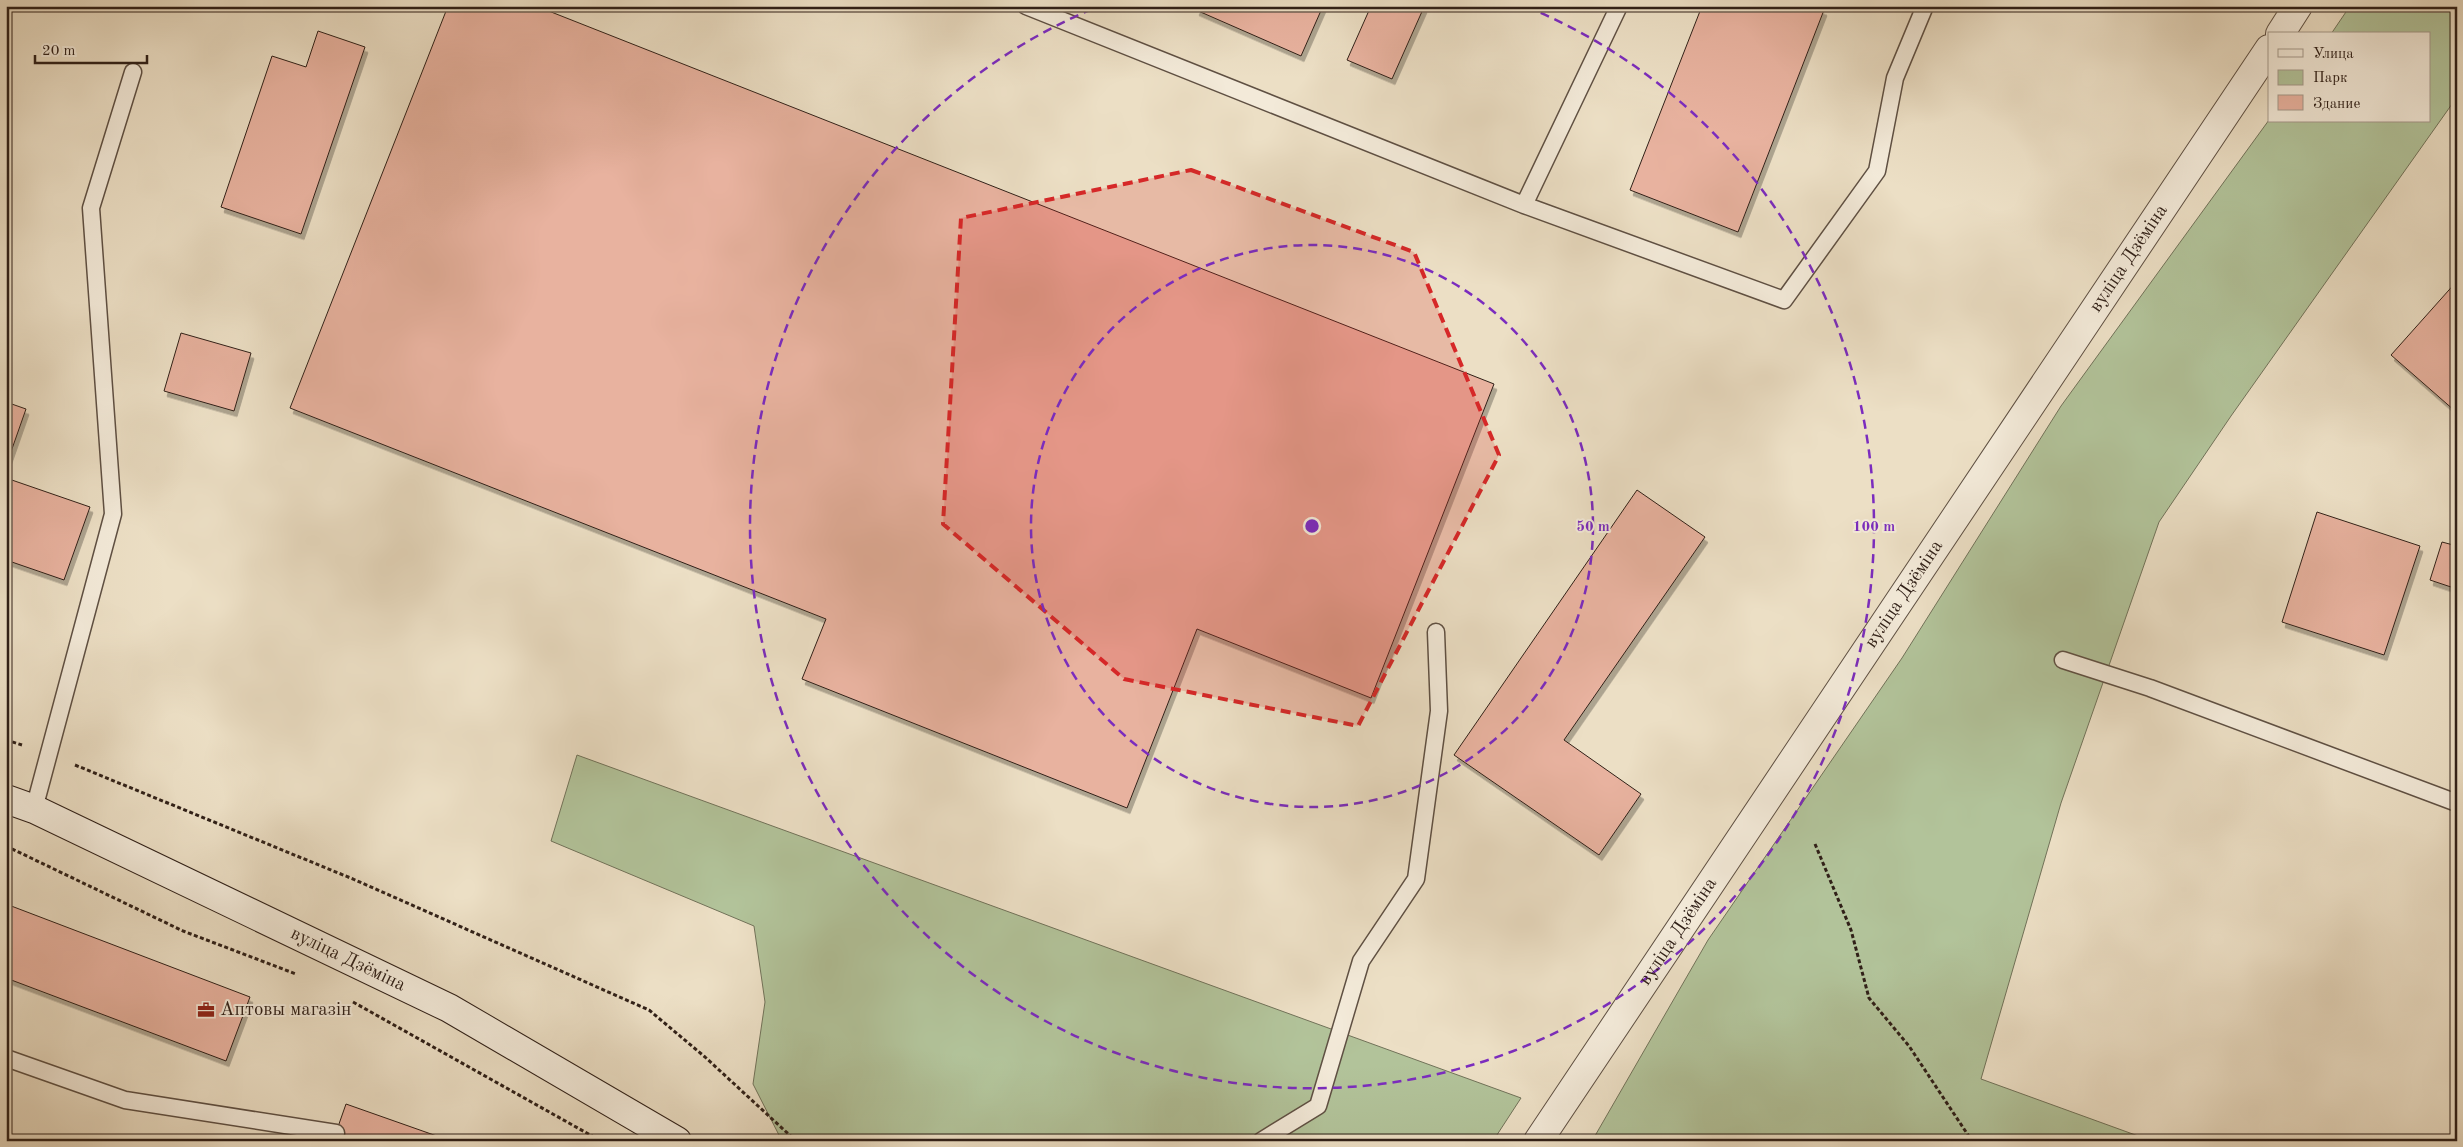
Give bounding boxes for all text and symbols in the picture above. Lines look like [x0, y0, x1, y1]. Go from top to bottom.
scale bar [35, 32, 148, 64]
legend [2268, 32, 2430, 122]
text: 20 m [42, 44, 76, 59]
text: Улица [2313, 47, 2354, 62]
text: Парк [2313, 71, 2348, 86]
text: Здание [2313, 97, 2360, 112]
street label: вуліца Дзёміна [2086, 201, 2172, 316]
centre of rings [1303, 517, 1321, 535]
text: 50 m [1576, 520, 1610, 535]
text: 100 m [1853, 520, 1895, 535]
street label: вуліца Дзёміна [1861, 536, 1947, 651]
street label: вуліца Дзёміна [1636, 874, 1721, 989]
street label: вуліца Дзёміна [288, 924, 409, 995]
office icon: Аптовы магазін [196, 1000, 216, 1020]
place label: Аптовы магазін [220, 1001, 351, 1020]

